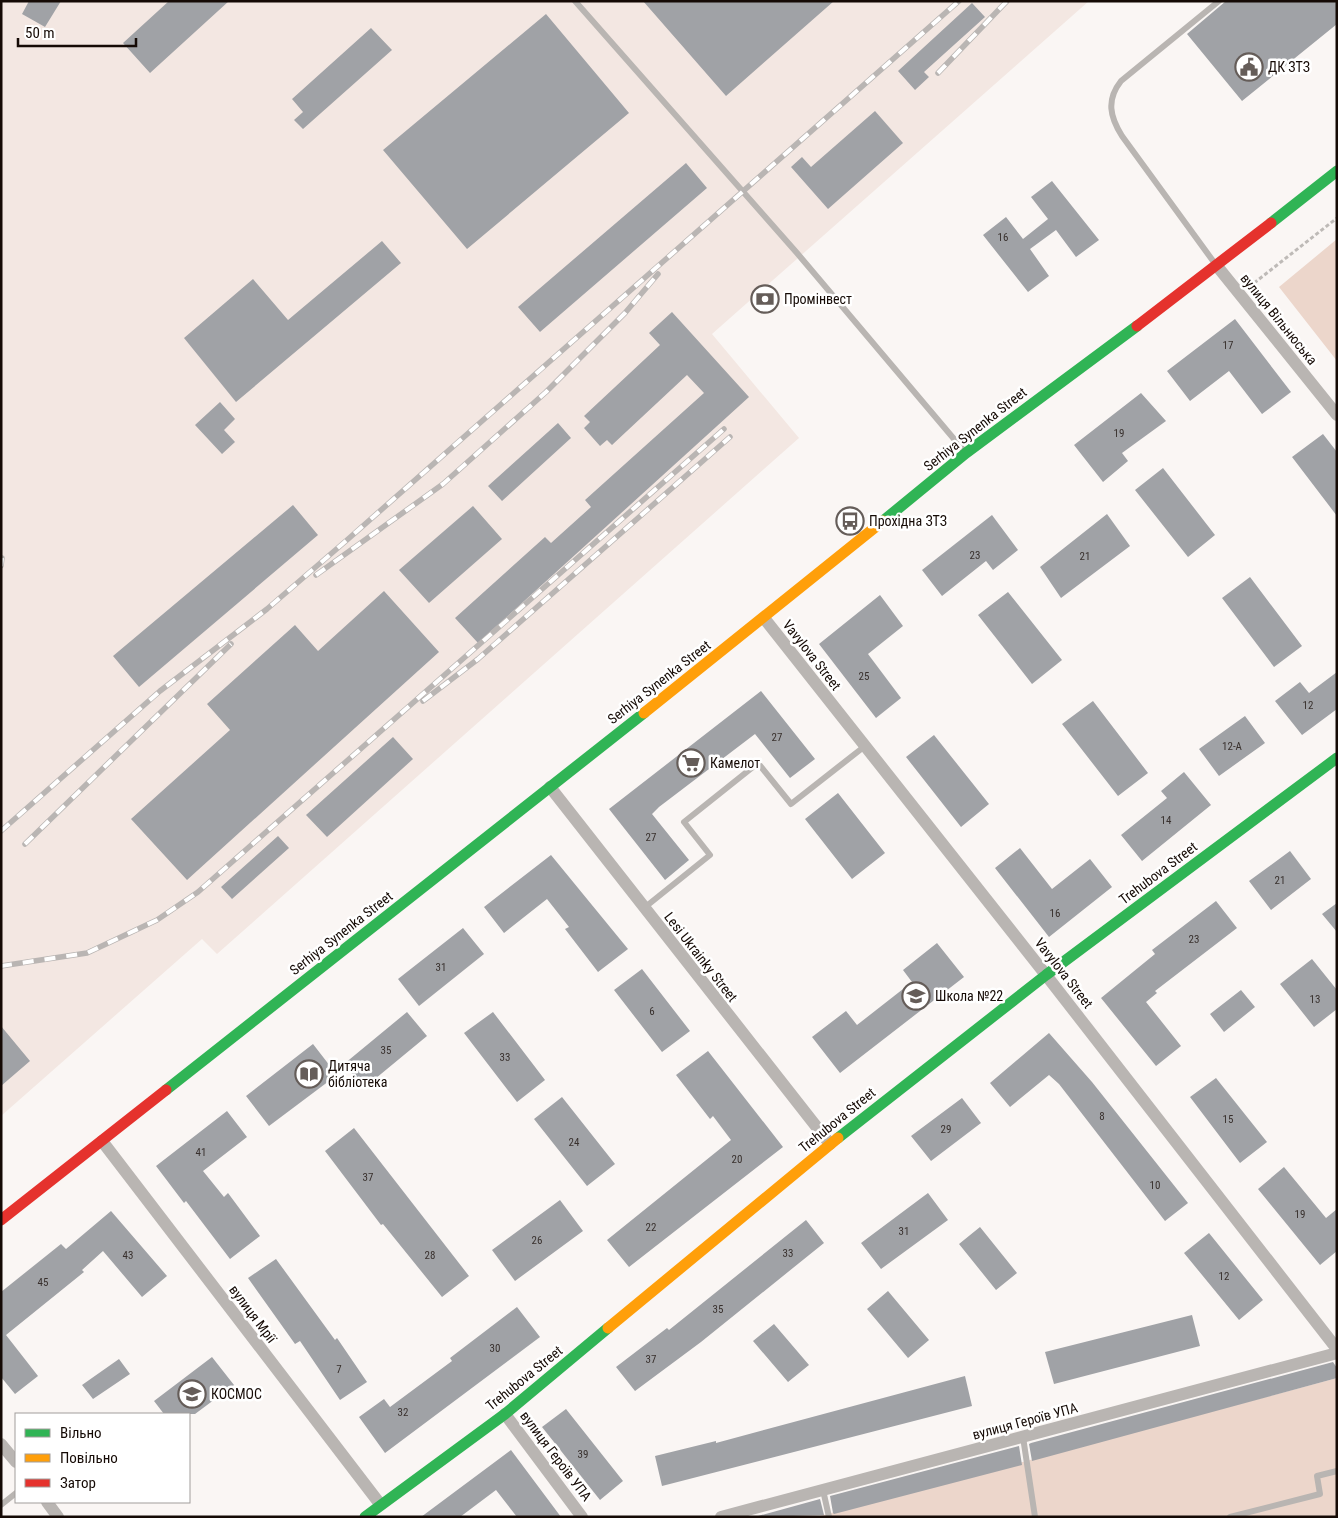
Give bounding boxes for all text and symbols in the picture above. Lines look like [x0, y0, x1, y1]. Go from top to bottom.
scale bar [18, 15, 135, 47]
text: 50 m [25, 24, 55, 42]
public building icon: ДК ЗТЗ [1234, 52, 1264, 82]
place label: ДК ЗТЗ [1268, 59, 1310, 75]
house number: 16 [998, 231, 1008, 244]
street label: вулиця Вільнюська [1237, 270, 1321, 368]
bank icon: Промінвест [750, 284, 780, 314]
place label: Промінвест [784, 291, 852, 307]
house number: 17 [1223, 339, 1233, 352]
street label: Serhiya Synenka Street [920, 384, 1030, 474]
house number: 19 [1114, 427, 1124, 440]
bus stop icon: Прохідна ЗТЗ [835, 506, 865, 536]
place label: Прохідна ЗТЗ [869, 513, 947, 529]
house number: 23 [970, 549, 980, 562]
house number: 21 [1080, 550, 1090, 563]
street label: Vavylova Street [780, 617, 844, 693]
street label: Serhiya Synenka Street [604, 637, 714, 727]
house number: 25 [859, 670, 869, 683]
house number: 12 [1303, 699, 1313, 712]
house number: 27 [772, 731, 782, 744]
house number: 12-А [1222, 740, 1243, 753]
supermarket icon: Камелот [676, 748, 706, 778]
place label: Камелот [710, 755, 760, 771]
house number: 14 [1161, 814, 1172, 827]
house number: 27 [646, 831, 656, 844]
street label: Trehubova Street [1116, 838, 1200, 908]
house number: 21 [1275, 874, 1285, 887]
street label: Serhiya Synenka Street [286, 888, 396, 978]
house number: 16 [1050, 907, 1060, 920]
street label: Lesi Ukrainky Street [661, 909, 741, 1005]
house number: 23 [1189, 933, 1199, 946]
street label: Vavylova Street [1032, 935, 1096, 1011]
house number: 31 [436, 961, 446, 974]
school or university icon: Школа №22 [901, 981, 931, 1011]
place label: Школа №22 [935, 988, 1003, 1004]
house number: 13 [1310, 993, 1320, 1006]
house number: 6 [649, 1005, 655, 1018]
house number: 35 [381, 1044, 391, 1057]
house number: 33 [500, 1051, 510, 1064]
place label: Дитяча бібліотека [328, 1058, 387, 1090]
library icon: Дитяча бібліотека [294, 1059, 324, 1089]
street label: Trehubova Street [796, 1084, 878, 1156]
house number: 8 [1099, 1110, 1105, 1123]
house number: 15 [1223, 1113, 1233, 1126]
house number: 29 [941, 1123, 951, 1136]
house number: 24 [569, 1136, 580, 1149]
house number: 41 [196, 1146, 206, 1159]
house number: 20 [732, 1153, 742, 1166]
house number: 37 [363, 1171, 373, 1184]
house number: 10 [1150, 1179, 1160, 1192]
house number: 19 [1295, 1208, 1305, 1221]
house number: 22 [646, 1221, 656, 1234]
house number: 31 [899, 1225, 909, 1238]
house number: 26 [532, 1234, 542, 1247]
house number: 33 [783, 1247, 793, 1260]
house number: 43 [123, 1249, 133, 1262]
house number: 28 [425, 1249, 435, 1262]
house number: 12 [1219, 1270, 1229, 1283]
house number: 45 [38, 1276, 48, 1289]
street label: вулиця Мрії [226, 1282, 280, 1347]
house number: 35 [713, 1303, 723, 1316]
street label: Trehubova Street [483, 1342, 565, 1414]
house number: 30 [490, 1342, 500, 1355]
house number: 37 [646, 1353, 656, 1366]
house number: 7 [336, 1363, 342, 1376]
school or university icon: КОСМОС [177, 1379, 207, 1409]
place label: КОСМОС [211, 1386, 262, 1402]
street label: вулиця Героїв УПА [971, 1399, 1079, 1443]
house number: 32 [398, 1406, 408, 1419]
street label: вулиця Героїв УПА [517, 1408, 595, 1504]
legend [15, 1413, 190, 1503]
text: Вільно [60, 1424, 102, 1442]
house number: 39 [578, 1448, 588, 1461]
text: Повільно [60, 1449, 118, 1467]
text: Затор [60, 1474, 96, 1492]

